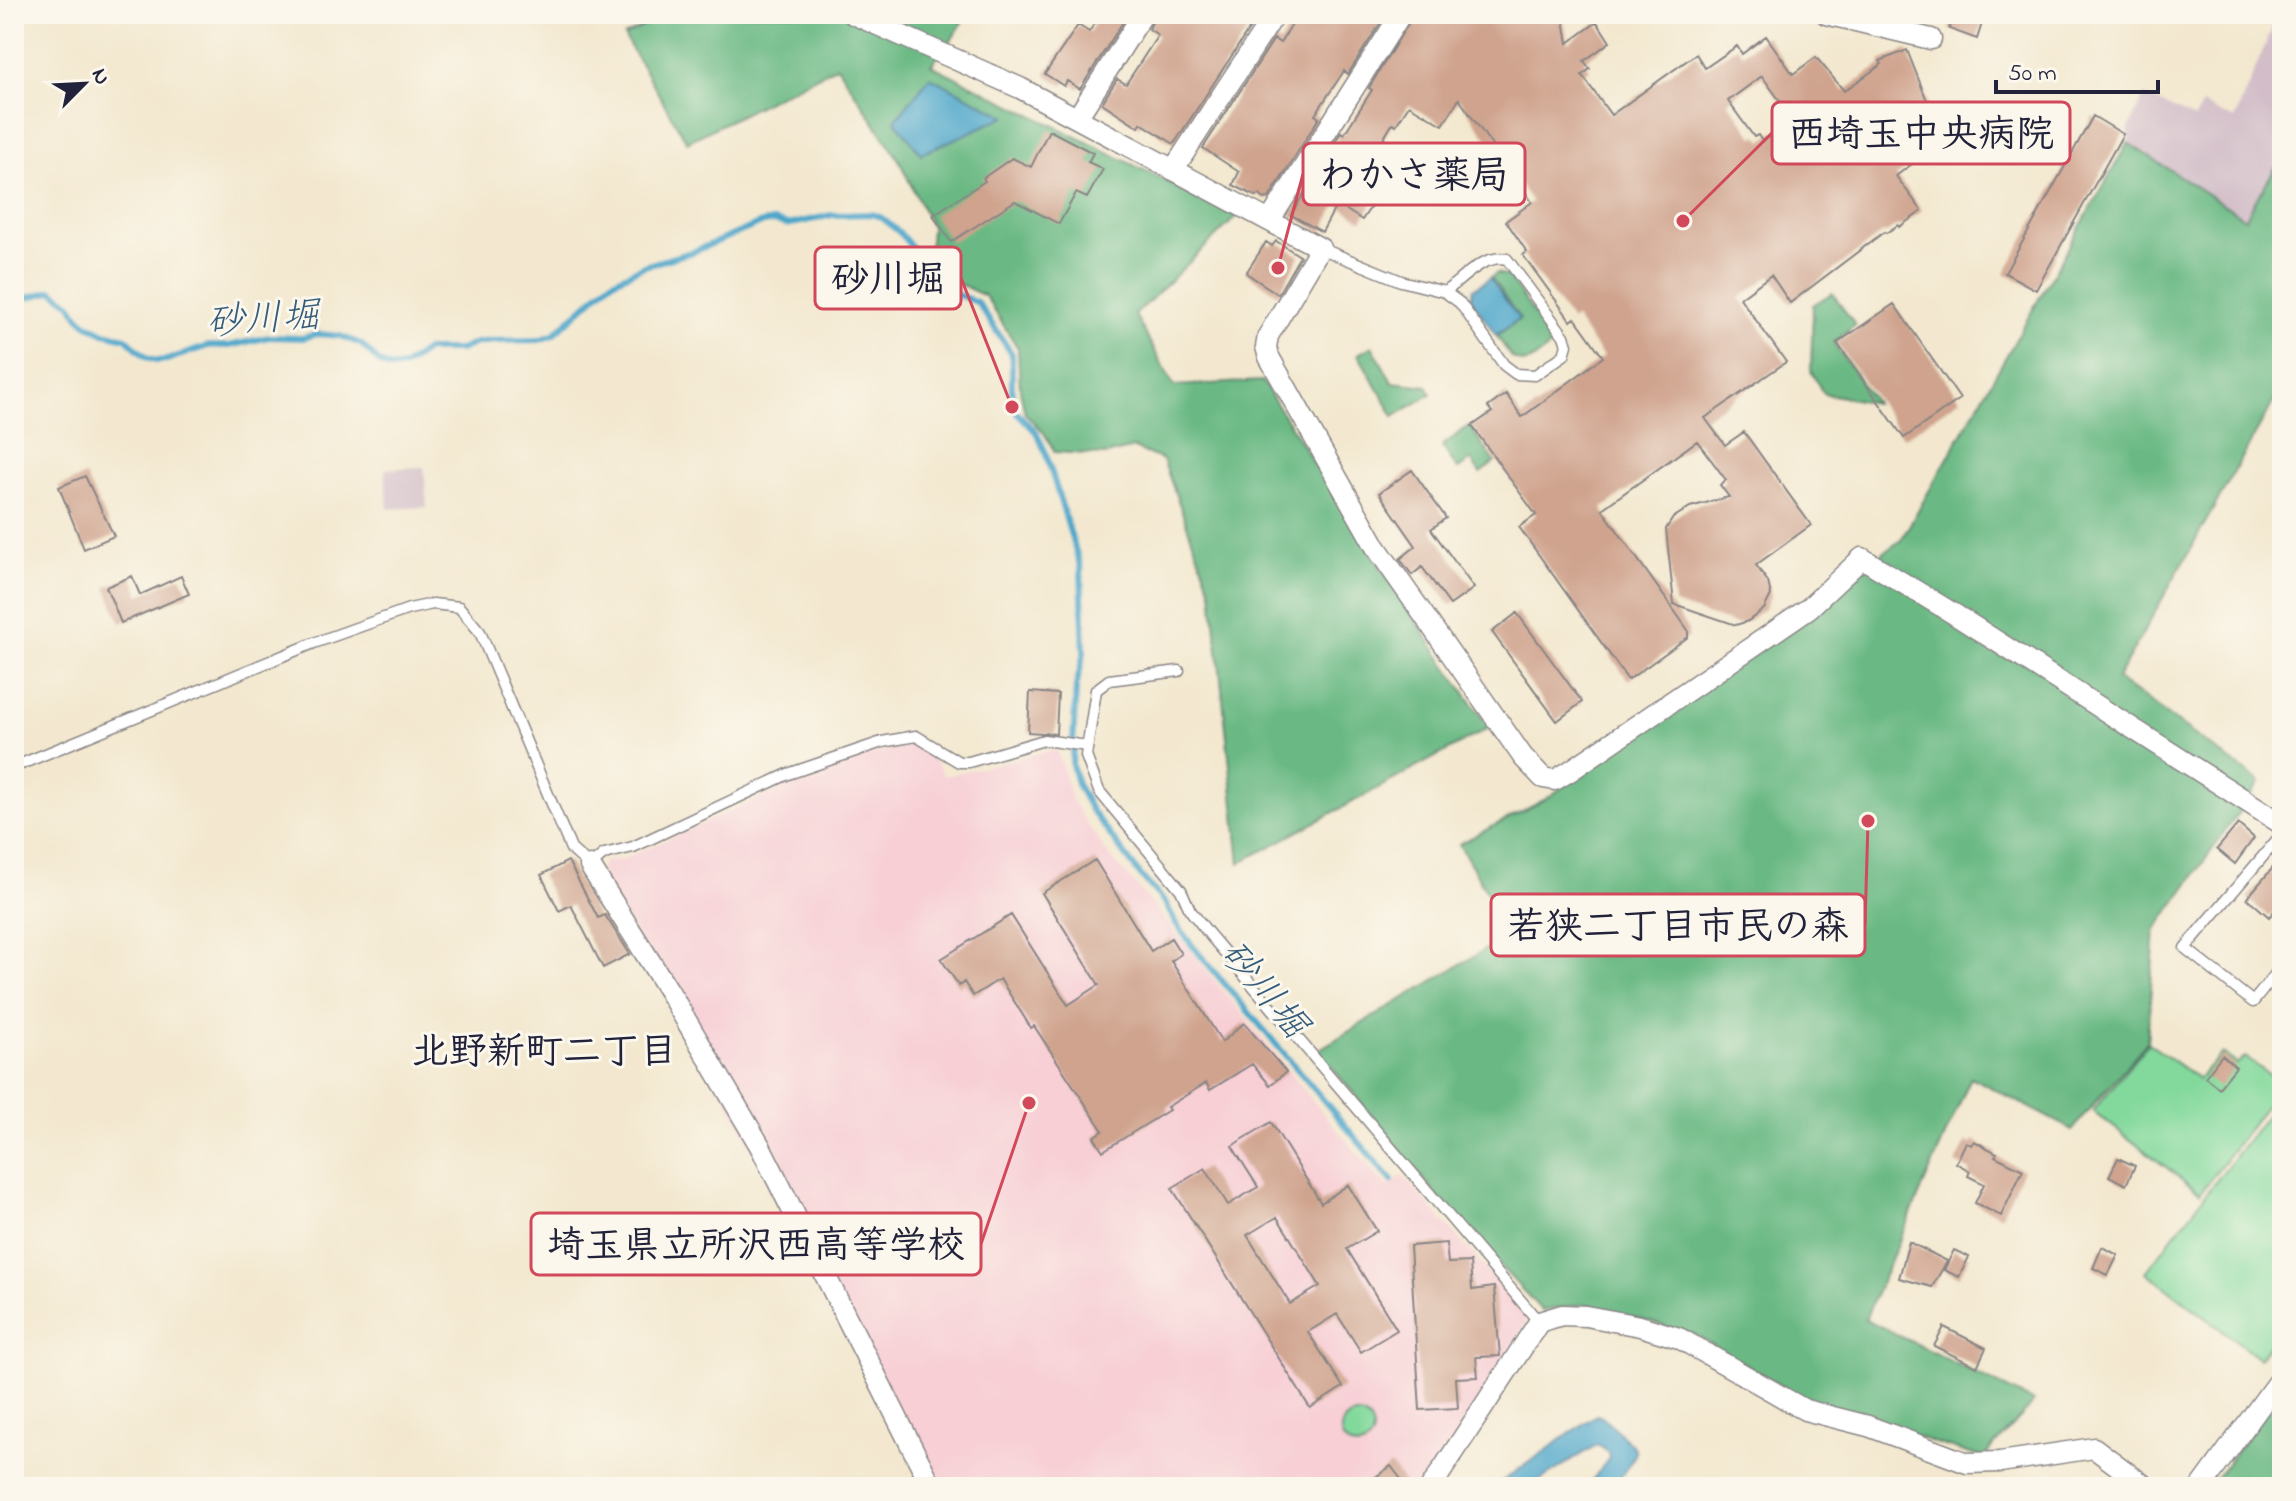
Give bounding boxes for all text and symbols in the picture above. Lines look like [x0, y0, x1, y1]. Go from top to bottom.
north arrow [44, 44, 124, 124]
scale bar [1996, 44, 2158, 94]
text: 50 m [2008, 57, 2057, 92]
text: N [82, 64, 117, 90]
callout: 西埼玉中央病院 [1772, 102, 2070, 164]
text: 西埼玉中央病院 [1788, 109, 2054, 165]
callout: わかさ薬局 [1303, 143, 1525, 205]
text: わかさ薬局 [1319, 150, 1509, 206]
callout: 砂川堀 [815, 247, 961, 309]
text: 砂川堀 [831, 254, 945, 310]
water label: 砂川堀 [204, 289, 324, 353]
callout: 若狭二丁目市民の森 [1491, 894, 1865, 956]
text: 若狭二丁目市民の森 [1507, 901, 1849, 957]
water label: 砂川堀 [1204, 929, 1321, 1054]
district label: 北野新町二丁目 [411, 1026, 677, 1082]
callout: 埼玉県立所沢西高等学校 [531, 1213, 981, 1275]
text: 埼玉県立所沢西高等学校 [547, 1220, 965, 1276]

